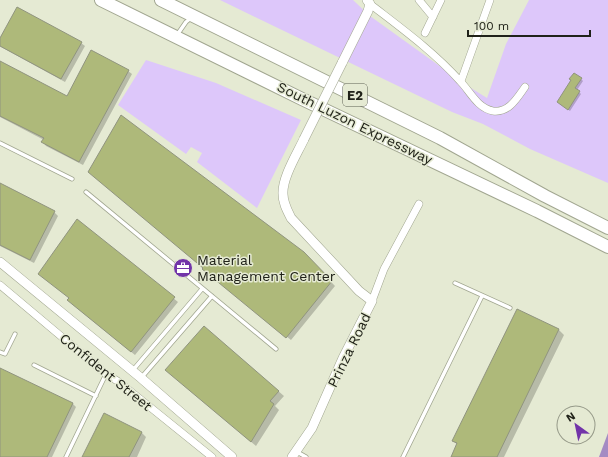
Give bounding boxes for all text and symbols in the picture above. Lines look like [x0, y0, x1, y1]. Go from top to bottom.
scale bar [468, 12, 590, 38]
text: 100 m [474, 19, 509, 33]
street label: South Luzon Expressway [275, 78, 436, 168]
road number: E2 [343, 84, 367, 106]
place label: Material Management Center [197, 252, 336, 284]
office icon: Material Management Center [172, 257, 194, 279]
street label: Prinza Road [324, 310, 374, 390]
street label: Confident Street [57, 330, 155, 414]
north arrow [556, 405, 596, 445]
text: N [564, 409, 578, 425]

